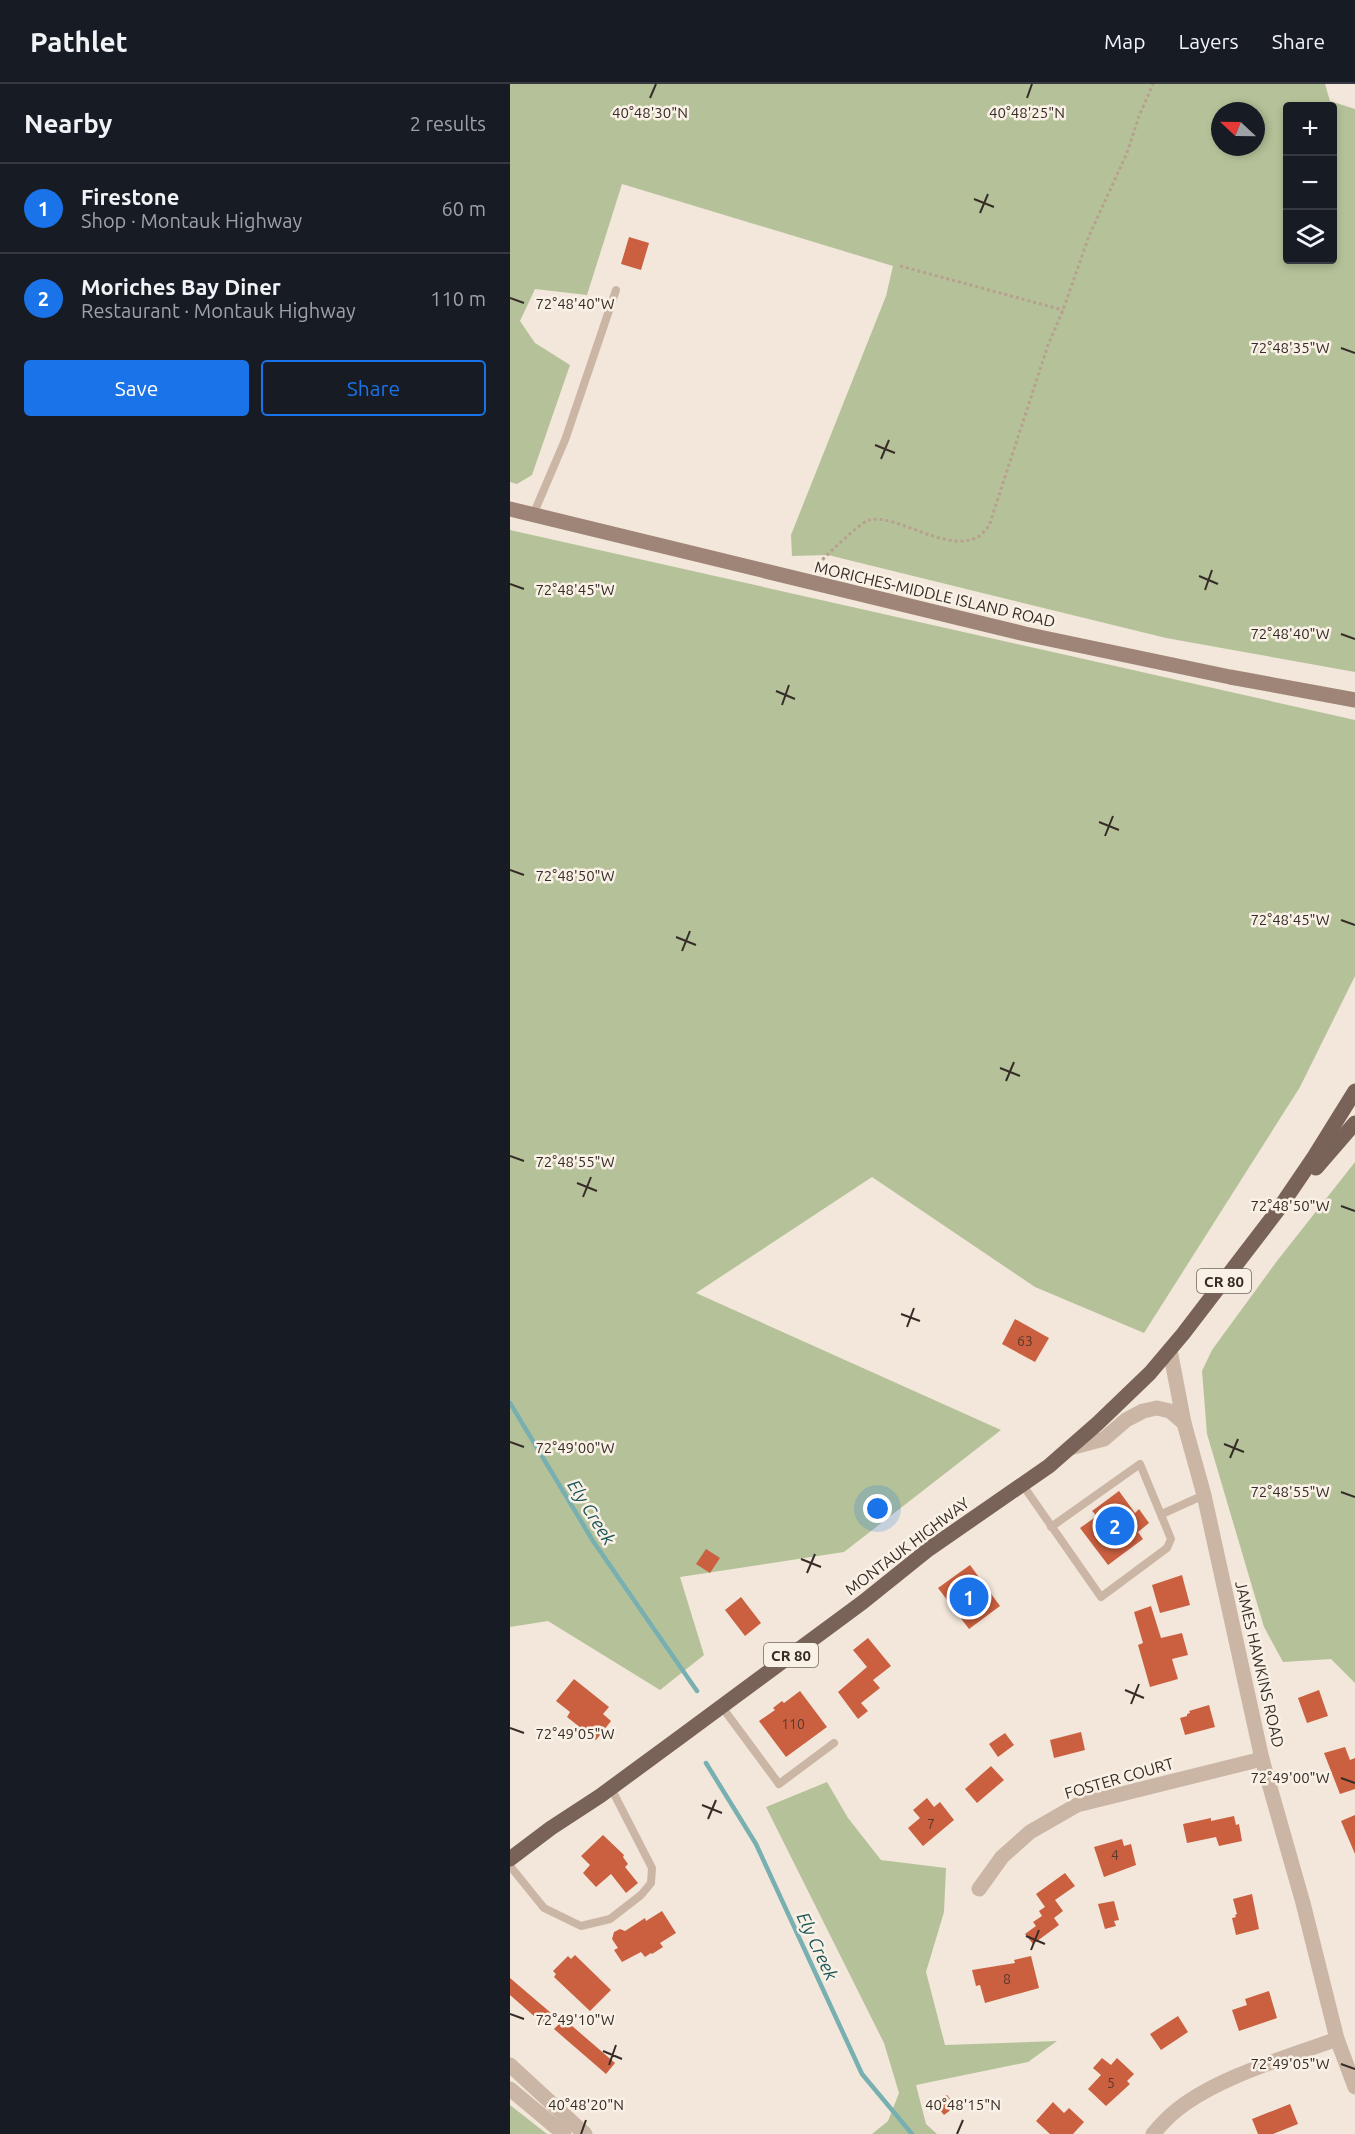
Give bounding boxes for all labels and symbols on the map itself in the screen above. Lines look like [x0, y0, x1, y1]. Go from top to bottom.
north arrow [1211, 102, 1265, 156]
text: 40°48'30"N [612, 104, 688, 121]
text: 40°48'25"N [989, 104, 1065, 121]
text: 72°48'40"W [535, 295, 615, 312]
text: 72°48'35"W [1250, 339, 1330, 356]
street label: MORICHES-MIDDLE ISLAND ROAD [813, 558, 1057, 630]
text: 72°48'45"W [535, 581, 615, 598]
text: 72°48'40"W [1250, 625, 1330, 642]
text: 72°48'50"W [535, 867, 615, 884]
text: 72°48'45"W [1250, 911, 1330, 928]
text: 72°48'55"W [535, 1153, 615, 1170]
text: 72°48'50"W [1250, 1197, 1330, 1214]
road number: CR 80 [1197, 1269, 1251, 1293]
house number: 63 [1017, 1333, 1033, 1349]
text: 72°49'00"W [535, 1439, 615, 1456]
water label: Ely Creek [564, 1476, 620, 1549]
text: 72°48'55"W [1250, 1483, 1330, 1500]
street label: MONTAUK HIGHWAY [841, 1493, 973, 1599]
your location [863, 1494, 892, 1523]
pin: 2 [1096, 1504, 1134, 1548]
pin: 1 [950, 1574, 988, 1620]
street label: JAMES HAWKINS ROAD [1232, 1579, 1288, 1749]
road number: CR 80 [764, 1643, 818, 1667]
house number: 110 [781, 1716, 805, 1732]
text: 72°49'05"W [535, 1725, 615, 1742]
street label: FOSTER COURT [1062, 1754, 1176, 1802]
text: 72°49'00"W [1250, 1769, 1330, 1786]
house number: 7 [927, 1816, 935, 1832]
house number: 4 [1111, 1847, 1119, 1863]
water label: Ely Creek [794, 1909, 843, 1984]
house number: 8 [1003, 1971, 1011, 1987]
text: 72°49'10"W [535, 2011, 615, 2028]
text: 72°49'05"W [1250, 2055, 1330, 2072]
house number: 5 [1107, 2075, 1115, 2091]
text: 40°48'20"N [548, 2096, 624, 2113]
text: 40°48'15"N [925, 2096, 1001, 2113]

